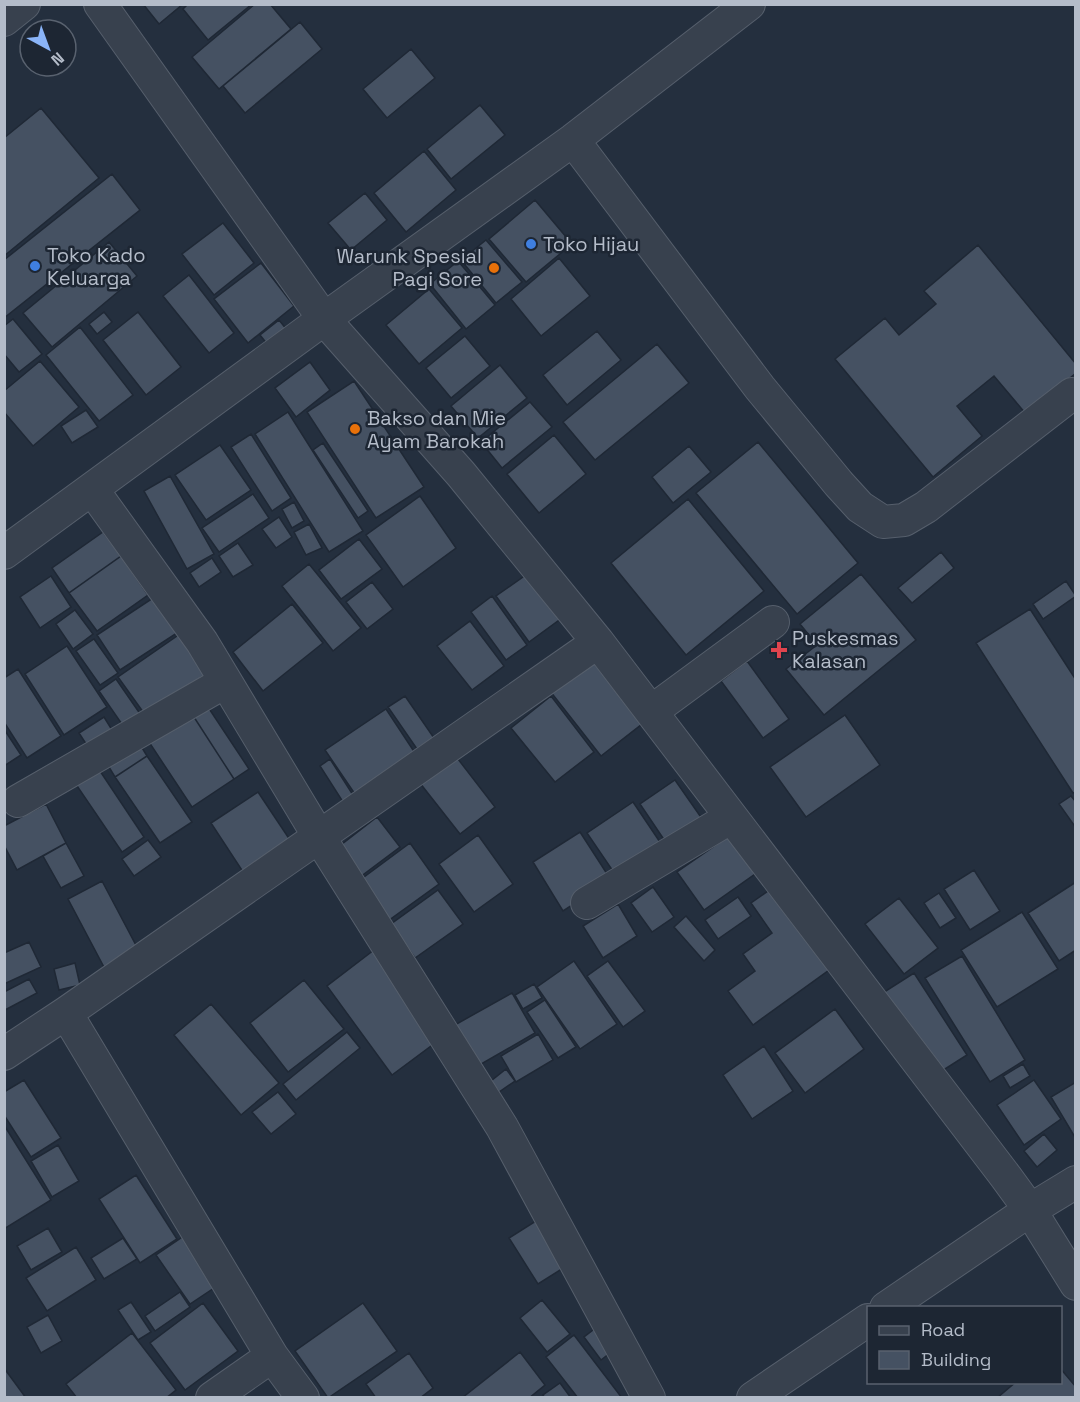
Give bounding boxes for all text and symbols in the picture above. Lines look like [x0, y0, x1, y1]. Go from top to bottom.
north arrow [18, 18, 78, 78]
text: N [47, 47, 68, 70]
place label: Toko Hijau [543, 231, 639, 257]
marker: Toko Hijau [524, 237, 538, 251]
place label: Toko Kado Keluarga [47, 242, 146, 291]
place label: Warunk Spesial Pagi Sore [336, 243, 482, 292]
marker: Toko Kado Keluarga [28, 259, 42, 273]
marker: Warunk Spesial Pagi Sore [487, 261, 501, 275]
place label: Bakso dan Mie Ayam Barokah [367, 405, 506, 454]
marker: Bakso dan Mie Ayam Barokah [348, 422, 362, 436]
place label: Puskesmas Kalasan [792, 625, 899, 674]
marker: Puskesmas Kalasan [770, 641, 788, 659]
legend [867, 1306, 1062, 1384]
text: Road [921, 1318, 965, 1341]
text: Building [921, 1348, 991, 1371]

